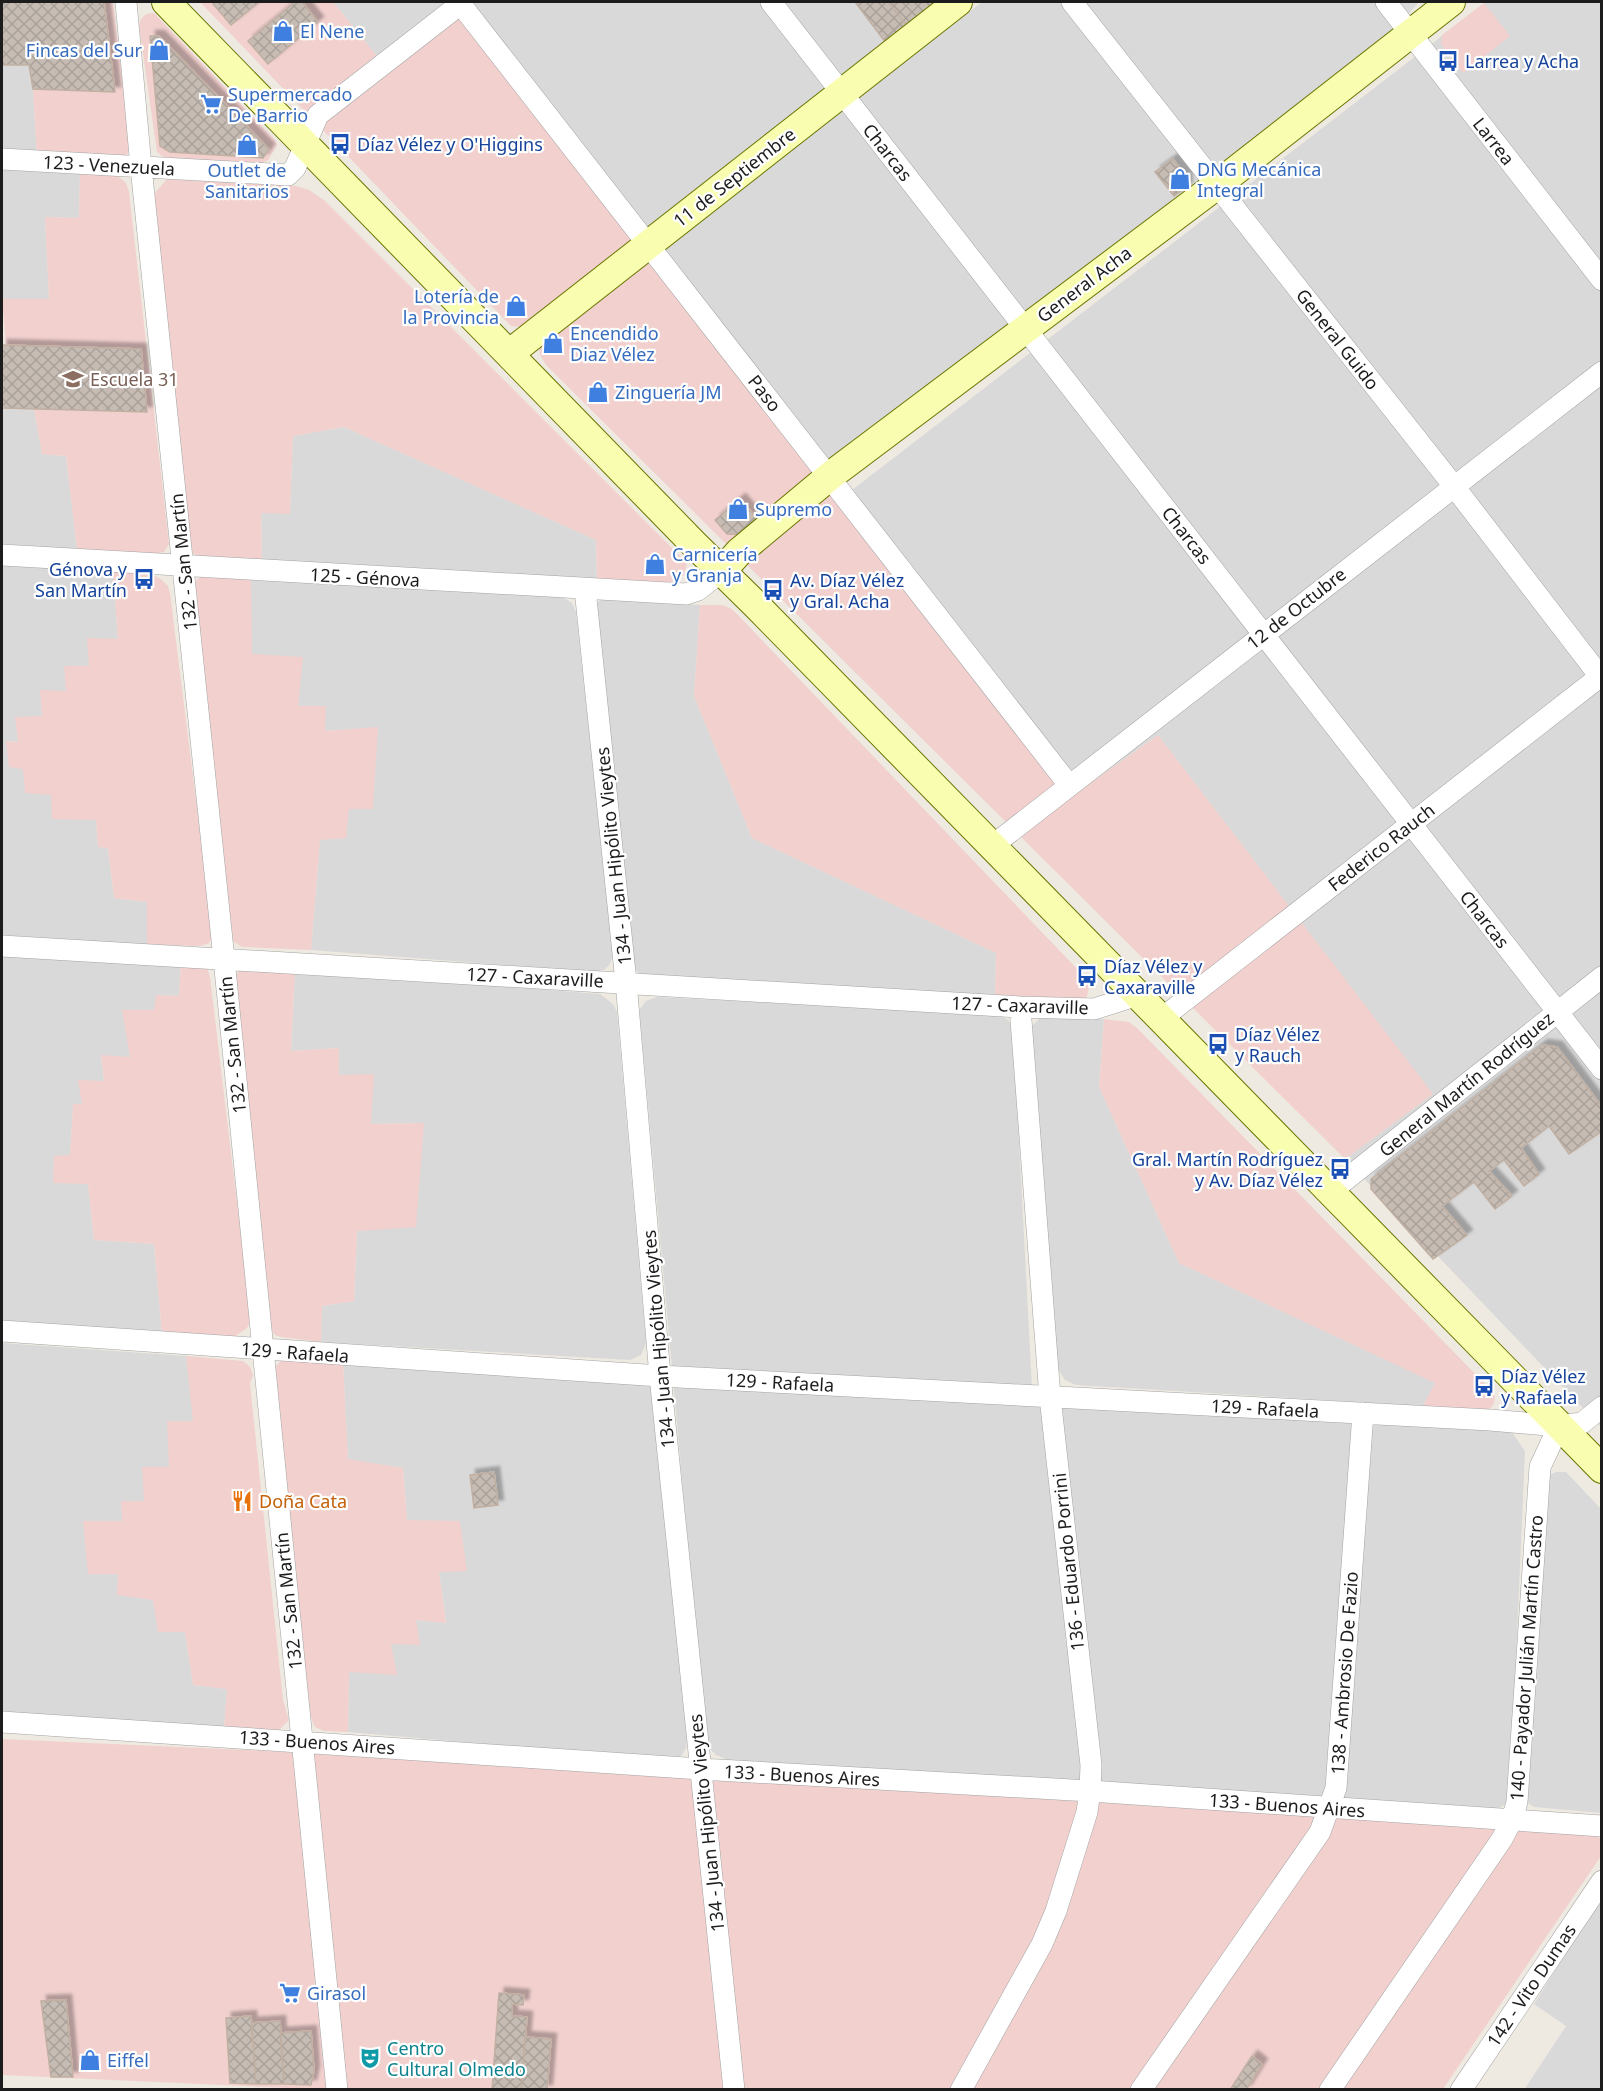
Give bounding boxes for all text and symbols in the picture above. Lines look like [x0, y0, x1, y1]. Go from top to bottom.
shop icon: El Nene [271, 19, 295, 43]
place label: El Nene [300, 19, 364, 43]
place label: Fincas del Sur [26, 38, 143, 62]
shop icon: Fincas del Sur [147, 38, 171, 62]
bus stop icon: Larrea y Acha [1436, 49, 1460, 73]
place label: Larrea y Acha [1465, 49, 1579, 73]
place label: Supermercado De Barrio [228, 82, 352, 127]
supermarket icon: Supermercado De Barrio [199, 92, 223, 116]
street label: Larrea [1468, 112, 1520, 170]
street label: Charcas [858, 118, 918, 186]
street label: 11 de Septiembre [668, 122, 800, 232]
bus stop icon: Díaz Vélez y O'Higgins [328, 132, 352, 156]
place label: Díaz Vélez y O'Higgins [357, 132, 543, 156]
shop icon: Outlet de Sanitarios [235, 133, 259, 157]
street label: 123 - Venezuela [42, 150, 176, 180]
place label: DNG Mecánica Integral [1197, 157, 1321, 202]
place label: Outlet de Sanitarios [205, 158, 289, 203]
shop icon: DNG Mecánica Integral [1168, 167, 1192, 191]
street label: General Acha [1032, 241, 1136, 327]
place label: Lotería de la Provincia [403, 284, 499, 329]
street label: General Guido [1291, 284, 1385, 394]
shop icon: Lotería de la Provincia [504, 294, 528, 318]
place label: Encendido Diaz Vélez [570, 321, 659, 366]
shop icon: Encendido Diaz Vélez [541, 331, 565, 355]
school or university icon: Escuela 31 [61, 367, 85, 391]
place label: Escuela 31 [90, 367, 179, 391]
street label: Paso [743, 370, 787, 416]
shop icon: Zinguería JM [586, 380, 610, 404]
place label: Zinguería JM [615, 380, 722, 404]
street label: 132 - San Martín [164, 492, 202, 632]
shop icon: Supremo [726, 497, 750, 521]
place label: Supremo [755, 497, 832, 521]
street label: Charcas [1157, 501, 1217, 569]
place label: Carnicería y Granja [672, 542, 758, 587]
shop icon: Carnicería y Granja [643, 552, 667, 576]
place label: Génova y San Martín [35, 557, 128, 602]
street label: 125 - Génova [309, 562, 421, 592]
street label: 12 de Octubre [1241, 562, 1351, 654]
bus stop icon: Génova y San Martín [132, 567, 156, 591]
place label: Av. Díaz Vélez y Gral. Acha [790, 568, 904, 613]
bus stop icon: Av. Díaz Vélez y Gral. Acha [761, 578, 785, 602]
street label: 134 - Juan Hipólito Vieytes [590, 746, 636, 966]
street label: Federico Rauch [1323, 798, 1439, 896]
street label: Charcas [1455, 885, 1515, 953]
place label: Díaz Vélez y Caxaraville [1104, 954, 1203, 999]
street label: 127 - Caxaraville [466, 961, 604, 993]
bus stop icon: Díaz Vélez y Caxaraville [1075, 964, 1099, 988]
street label: 132 - San Martín [213, 975, 251, 1115]
street label: 127 - Caxaraville [951, 991, 1089, 1019]
street label: General Martín Rodríguez [1374, 1006, 1558, 1162]
place label: Díaz Vélez y Rauch [1235, 1022, 1320, 1067]
bus stop icon: Díaz Vélez y Rauch [1206, 1032, 1230, 1056]
place label: Gral. Martín Rodríguez y Av. Díaz Vélez [1132, 1147, 1323, 1192]
bus stop icon: Gral. Martín Rodríguez y Av. Díaz Vélez [1328, 1157, 1352, 1181]
street label: 134 - Juan Hipólito Vieytes [637, 1229, 679, 1449]
street label: 129 - Rafaela [240, 1336, 350, 1368]
place label: Díaz Vélez y Rafaela [1501, 1364, 1586, 1409]
street label: 129 - Rafaela [725, 1367, 835, 1397]
bus stop icon: Díaz Vélez y Rafaela [1472, 1374, 1496, 1398]
street label: 129 - Rafaela [1210, 1393, 1320, 1423]
street label: 136 - Eduardo Porrini [1047, 1472, 1089, 1652]
restaurant icon: Doña Cata [230, 1489, 254, 1513]
place label: Doña Cata [259, 1489, 347, 1513]
street label: 140 - Payador Julián Martín Castro [1504, 1514, 1548, 1802]
street label: 132 - San Martín [269, 1531, 307, 1671]
street label: 138 - Ambrosio De Fazio [1325, 1571, 1363, 1775]
street label: 134 - Juan Hipólito Vieytes [683, 1713, 729, 1933]
street label: 133 - Buenos Aires [238, 1725, 396, 1759]
street label: 133 - Buenos Aires [723, 1759, 881, 1791]
street label: 133 - Buenos Aires [1208, 1788, 1366, 1822]
street label: 142 - Vito Dumas [1481, 1919, 1581, 2051]
supermarket icon: Girasol [278, 1981, 302, 2005]
place label: Girasol [307, 1981, 366, 2005]
place label: Centro Cultural Olmedo [387, 2036, 526, 2081]
theatre icon: Centro Cultural Olmedo [358, 2046, 382, 2070]
shop icon: Eiffel [78, 2048, 102, 2072]
place label: Eiffel [107, 2048, 149, 2072]

